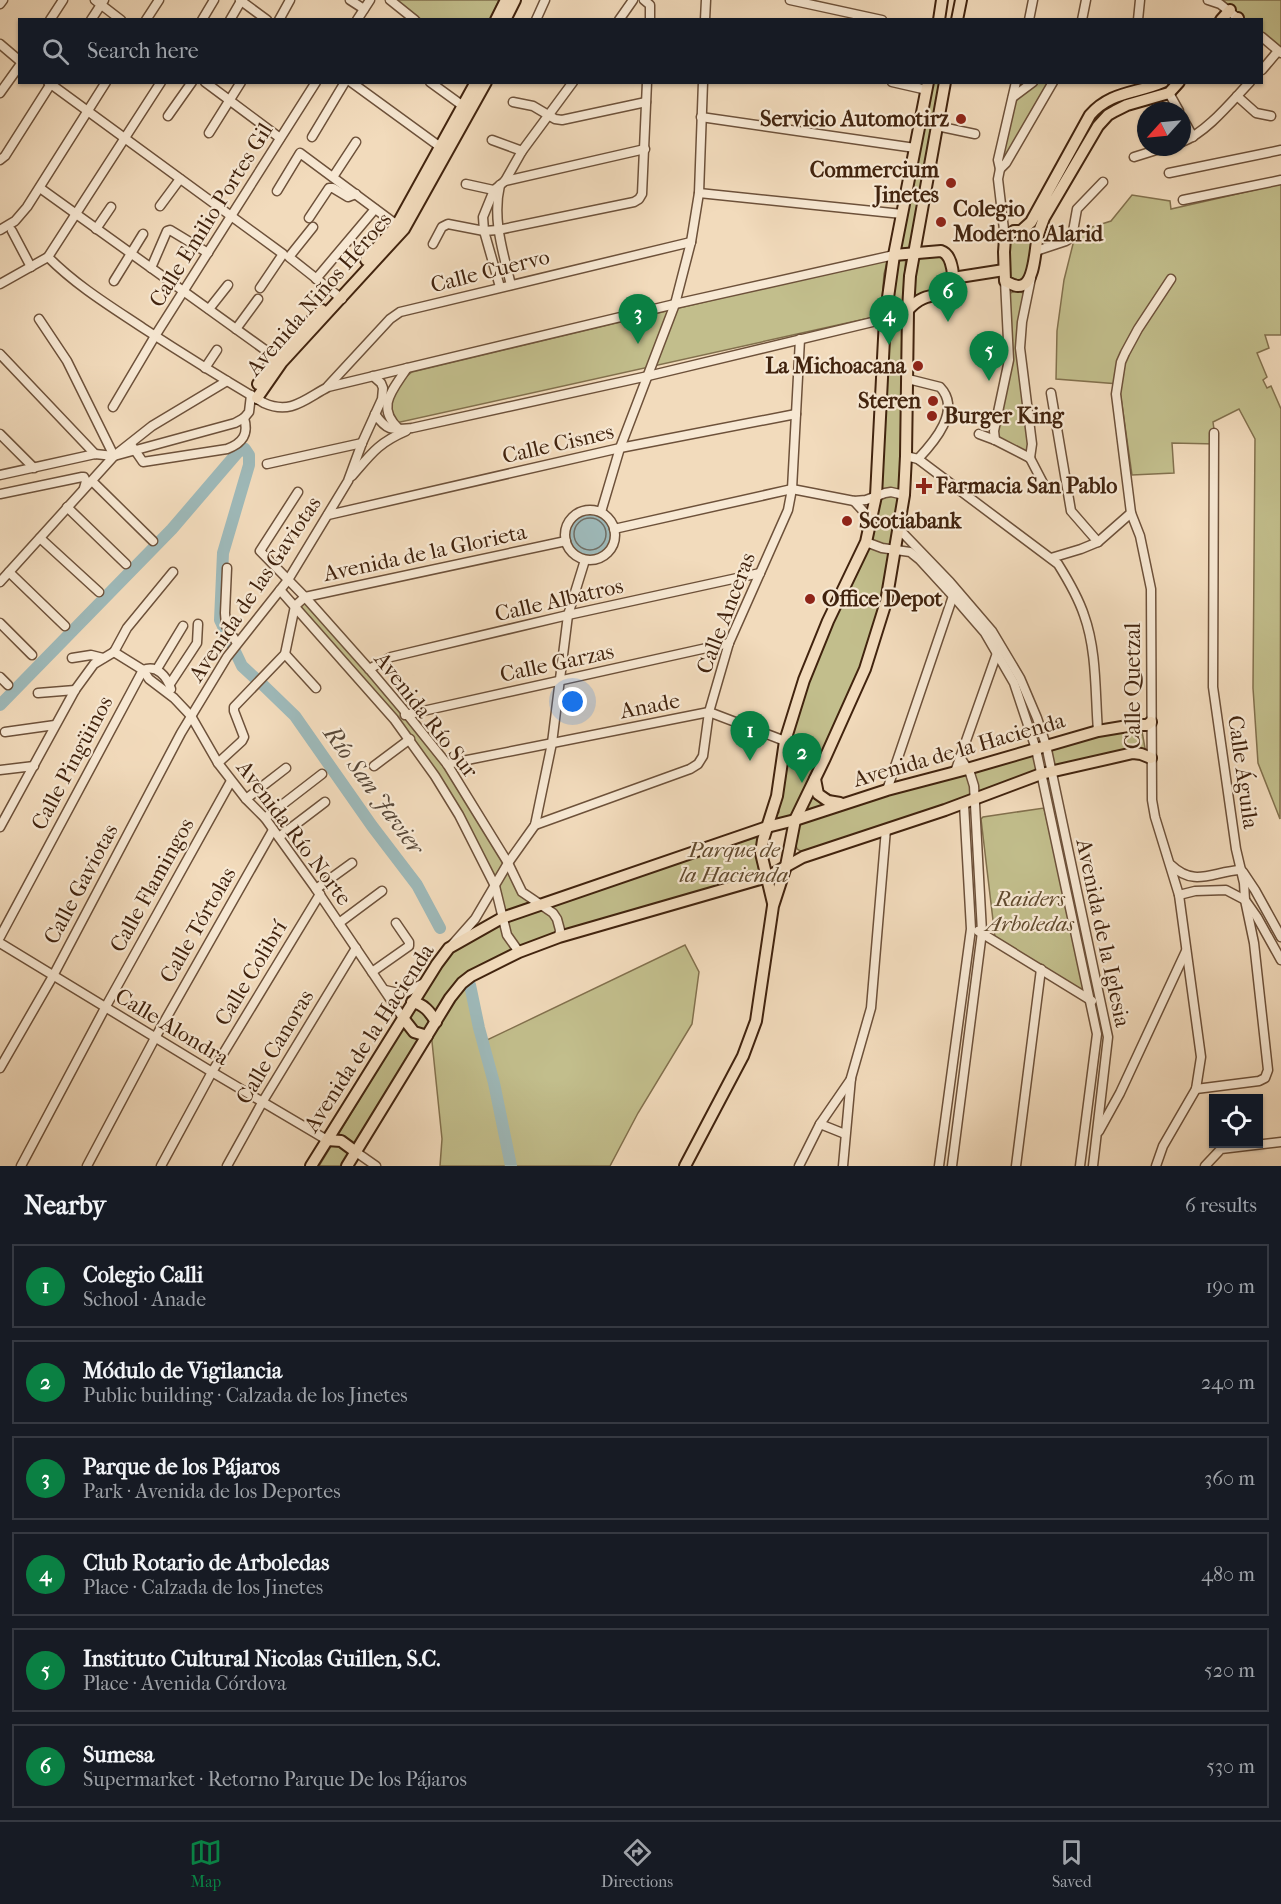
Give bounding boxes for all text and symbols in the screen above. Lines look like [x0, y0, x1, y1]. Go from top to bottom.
search box [18, 18, 1263, 84]
icon: search [39, 35, 72, 68]
text: Search here [87, 38, 199, 64]
north arrow [1137, 102, 1191, 156]
place label: Servicio Automotirz [760, 106, 949, 132]
marker: Servicio Automotirz [954, 112, 968, 126]
street label: Calle Emilio Portes Gil [144, 118, 278, 312]
place label: Commercium Jinetes [810, 157, 940, 208]
marker: Commercium Jinetes [944, 176, 958, 190]
place label: Colegio Moderno Alarid [952, 196, 1104, 247]
street label: Avenida Niños Héroes [240, 207, 397, 382]
marker: Colegio Moderno Alarid [934, 215, 948, 229]
street label: Calle Cuervo [428, 244, 552, 298]
pin: 6 [928, 272, 968, 322]
pin: 3 [618, 294, 658, 344]
pin: 4 [870, 296, 908, 345]
pin: 5 [970, 332, 1008, 381]
place label: La Michoacana [765, 353, 907, 379]
marker: La Michoacana [911, 359, 925, 373]
place label: Steren [858, 388, 921, 414]
marker: Steren [926, 394, 940, 408]
place label: Burger King [944, 403, 1065, 429]
marker: Burger King [925, 409, 939, 423]
street label: Calle Cisnes [500, 419, 616, 469]
place label: Farmacia San Pablo [935, 473, 1117, 499]
marker: Farmacia San Pablo [917, 479, 931, 493]
street label: Avenida de las Gaviotas [183, 491, 327, 687]
place label: Scotiabank [859, 508, 962, 534]
marker: Scotiabank [840, 514, 854, 528]
street label: Avenida de la Glorieta [320, 519, 530, 587]
street label: Calle Anceras [691, 549, 761, 677]
street label: Calle Albatros [492, 573, 626, 627]
place label: Office Depot [822, 586, 944, 612]
marker: Office Depot [803, 592, 817, 606]
street label: Calle Quetzal [1120, 623, 1146, 749]
street label: Calle Garzas [498, 638, 616, 688]
street label: Avenida Río Sur [368, 646, 484, 784]
your location [558, 687, 587, 716]
street label: Anade [617, 687, 682, 725]
street label: Calle Pingüinos [26, 691, 118, 835]
street label: Avenida de la Hacienda [849, 707, 1069, 793]
pin: 1 [730, 712, 770, 761]
street label: Calle Águila [1222, 714, 1265, 831]
water label: Río San Javier [317, 719, 431, 861]
pin: 2 [782, 734, 822, 783]
street label: Avenida Río Norte [230, 755, 357, 911]
street label: Calle Flamingos [104, 813, 200, 957]
street label: Calle Gaviotas [38, 819, 124, 949]
street label: Avenida de la Iglesia [1070, 836, 1136, 1030]
park label: Parque de la Hacienda [679, 837, 788, 888]
street label: Calle Tórtolas [154, 862, 242, 988]
park label: Raiders Arboledas [983, 886, 1075, 937]
street label: Calle Colibrí [209, 915, 293, 1030]
street label: Avenida de la Hacienda [298, 938, 440, 1138]
street label: Calle Alondra [110, 983, 234, 1072]
street label: Calle Canoras [231, 985, 319, 1109]
map controls [1209, 1094, 1263, 1148]
button: locate [1209, 1094, 1263, 1148]
text: Nearby [24, 1190, 106, 1221]
text: 6 results [1185, 1194, 1257, 1217]
text: Colegio Calli [83, 1262, 203, 1288]
text: 1 [42, 1275, 49, 1298]
text: 190 m [1205, 1275, 1255, 1298]
text: School · Anade [83, 1288, 206, 1311]
text: Módulo de Vigilancia [83, 1358, 282, 1384]
text: 2 [40, 1371, 51, 1394]
text: 240 m [1201, 1371, 1255, 1394]
text: Public building · Calzada de los Jinetes [83, 1384, 408, 1407]
text: Parque de los Pájaros [83, 1454, 280, 1480]
text: 3 [41, 1467, 50, 1490]
text: 360 m [1204, 1467, 1255, 1490]
text: Park · Avenida de los Deportes [83, 1480, 341, 1503]
text: Club Rotario de Arboledas [83, 1550, 329, 1576]
text: 4 [40, 1563, 51, 1586]
text: 480 m [1201, 1563, 1255, 1586]
text: Place · Calzada de los Jinetes [83, 1576, 323, 1599]
text: Instituto Cultural Nicolas Guillen, S.C. [83, 1646, 440, 1672]
text: 5 [41, 1659, 50, 1682]
text: 520 m [1204, 1659, 1255, 1682]
text: Place · Avenida Córdova [83, 1672, 286, 1695]
text: Sumesa [83, 1742, 154, 1768]
text: 6 [40, 1755, 51, 1778]
text: 530 m [1206, 1755, 1255, 1778]
text: Supermarket · Retorno Parque De los Pájaros [83, 1768, 467, 1791]
tab: Map [189, 1836, 222, 1891]
tab: Directions [601, 1836, 673, 1891]
tab: Saved [1052, 1836, 1092, 1891]

